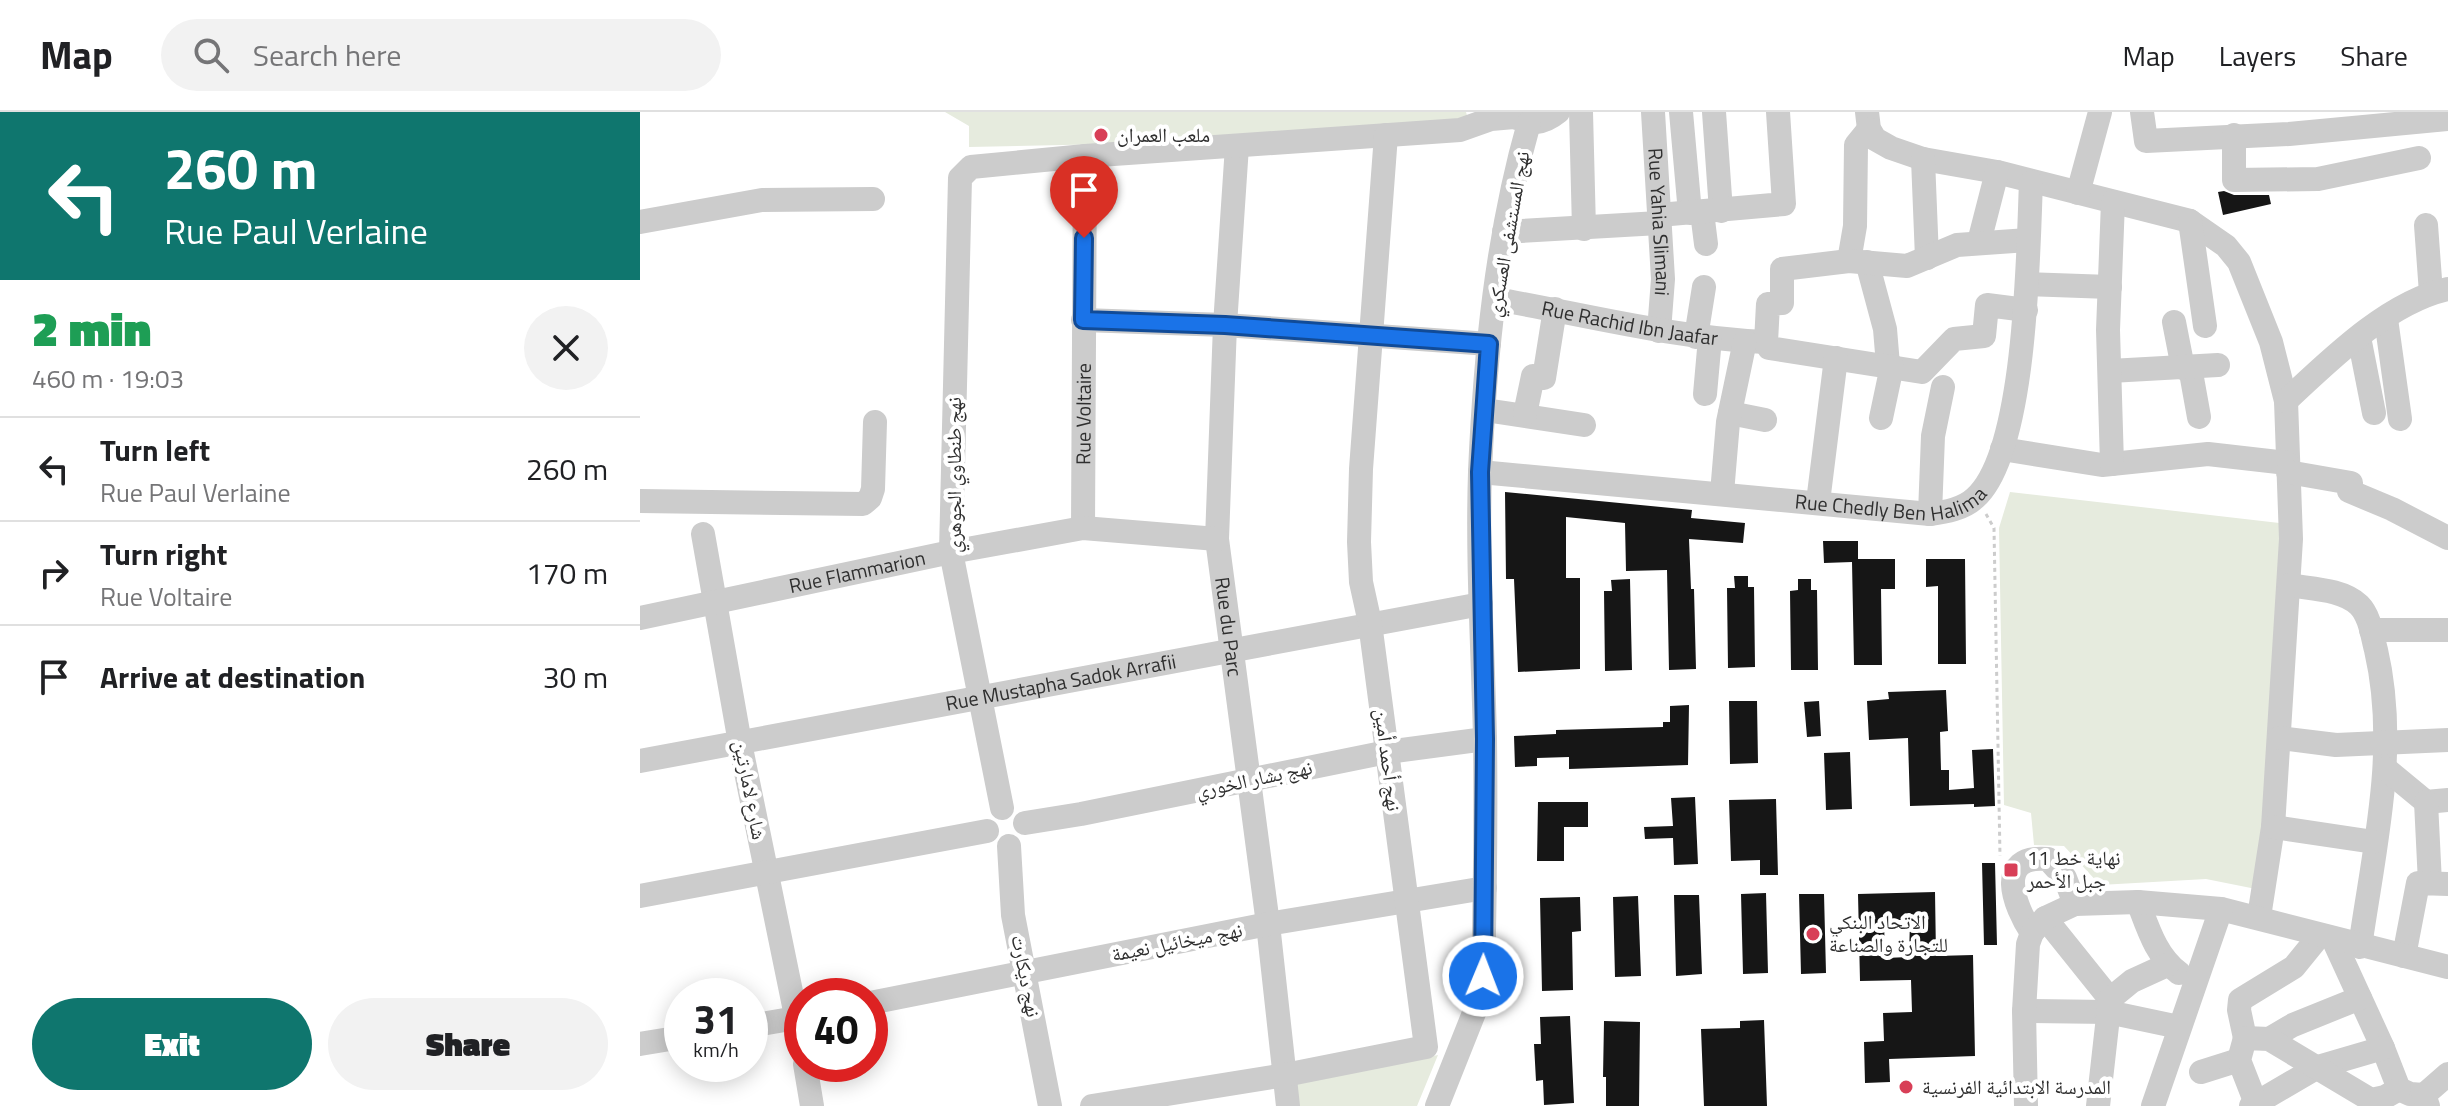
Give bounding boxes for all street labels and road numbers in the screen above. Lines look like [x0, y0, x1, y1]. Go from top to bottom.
street label: Rue Yahia Slimani [1640, 147, 1679, 297]
street label: نهج المستشفى العسكري [1478, 149, 1538, 319]
street label: Rue Rachid Ibn Jaafar [1539, 292, 1720, 353]
street label: Rue Voltaire [1067, 363, 1099, 465]
street label: نهج طنطاوي الجوهري [938, 397, 970, 553]
street label: Rue Chedly Ben Halima [1794, 479, 1994, 529]
street label: Rue Flammarion [786, 542, 928, 601]
street label: Rue du Parc [1207, 575, 1251, 678]
street label: Rue Mustapha Sadok Arrafii [943, 645, 1179, 719]
street label: نهج أحمد أمين [1367, 707, 1410, 813]
street label: شارع لامارتين [726, 738, 775, 842]
street label: نهج بشار الخوري [1193, 751, 1315, 807]
street label: نهج ميخائيل نعيمة [1109, 914, 1245, 969]
street label: نهج ديكارت [1003, 932, 1050, 1020]

